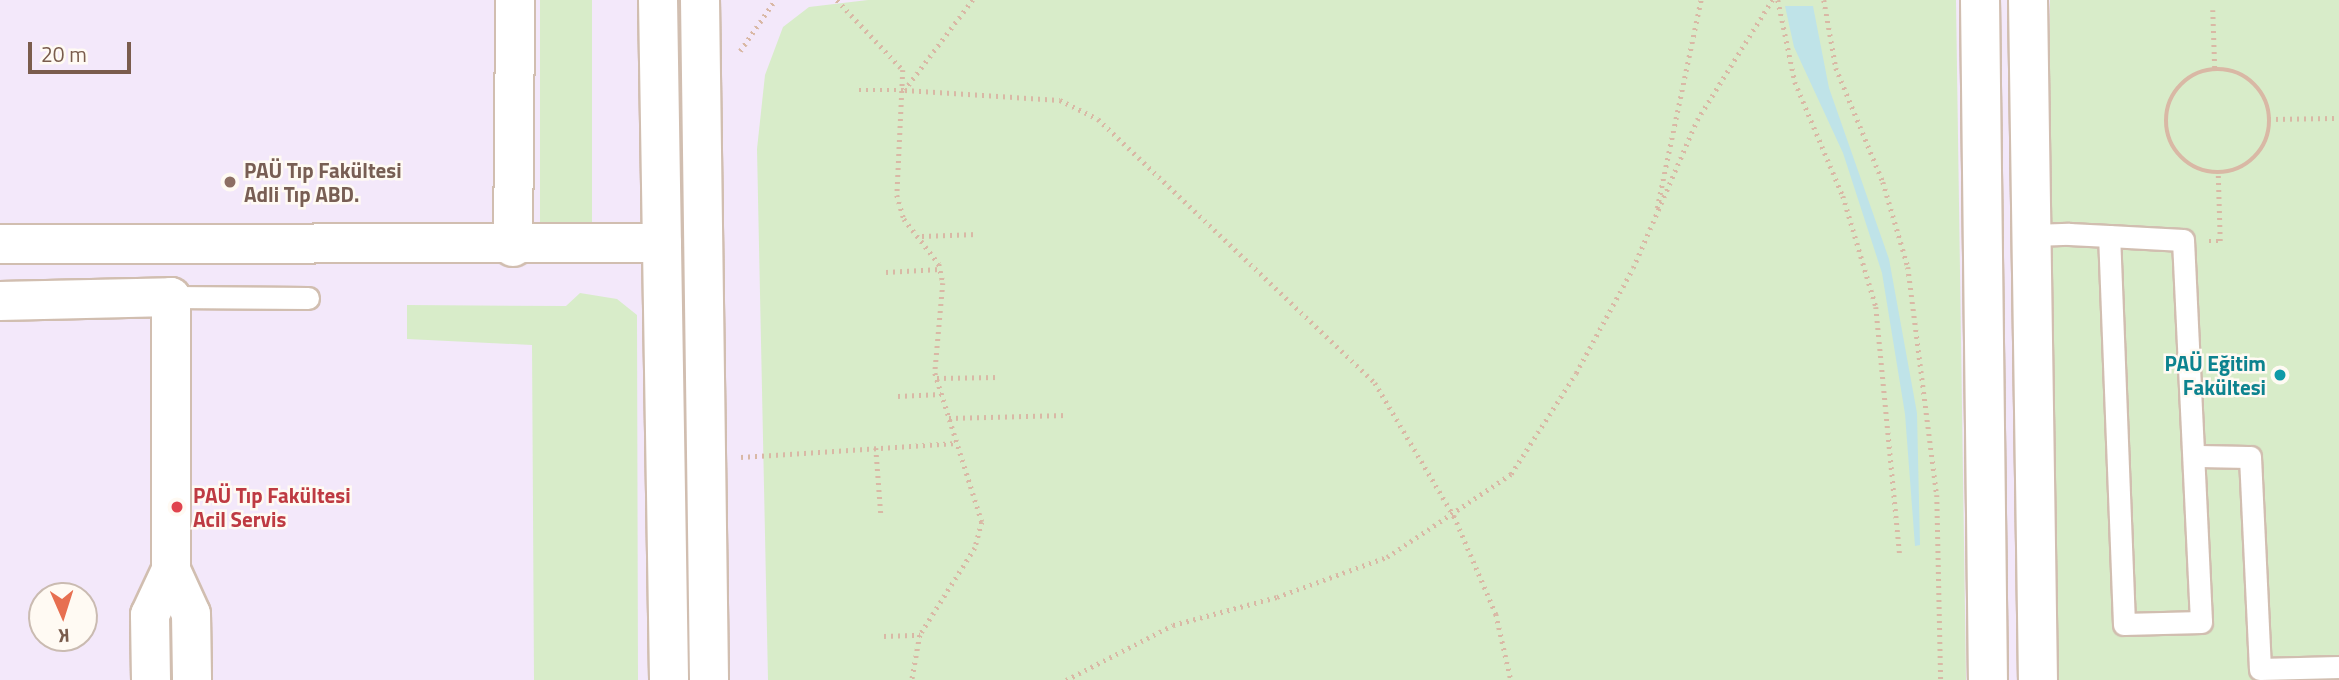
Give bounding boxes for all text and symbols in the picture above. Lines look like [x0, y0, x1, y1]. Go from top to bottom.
scale bar [32, 28, 135, 72]
text: 20 m [41, 38, 87, 70]
place label: PAÜ Tıp Fakültesi Adli Tıp ABD. [244, 157, 402, 207]
marker: PAÜ Tıp Fakültesi Adli Tıp ABD. [222, 174, 238, 190]
place label: PAÜ Eğitim Fakültesi [2164, 350, 2266, 400]
marker: PAÜ Eğitim Fakültesi [2272, 367, 2288, 383]
place label: PAÜ Tıp Fakültesi Acil Servis [193, 482, 351, 532]
marker: PAÜ Tıp Fakültesi Acil Servis [167, 497, 187, 517]
north arrow [28, 582, 98, 652]
text: K [58, 622, 70, 651]

